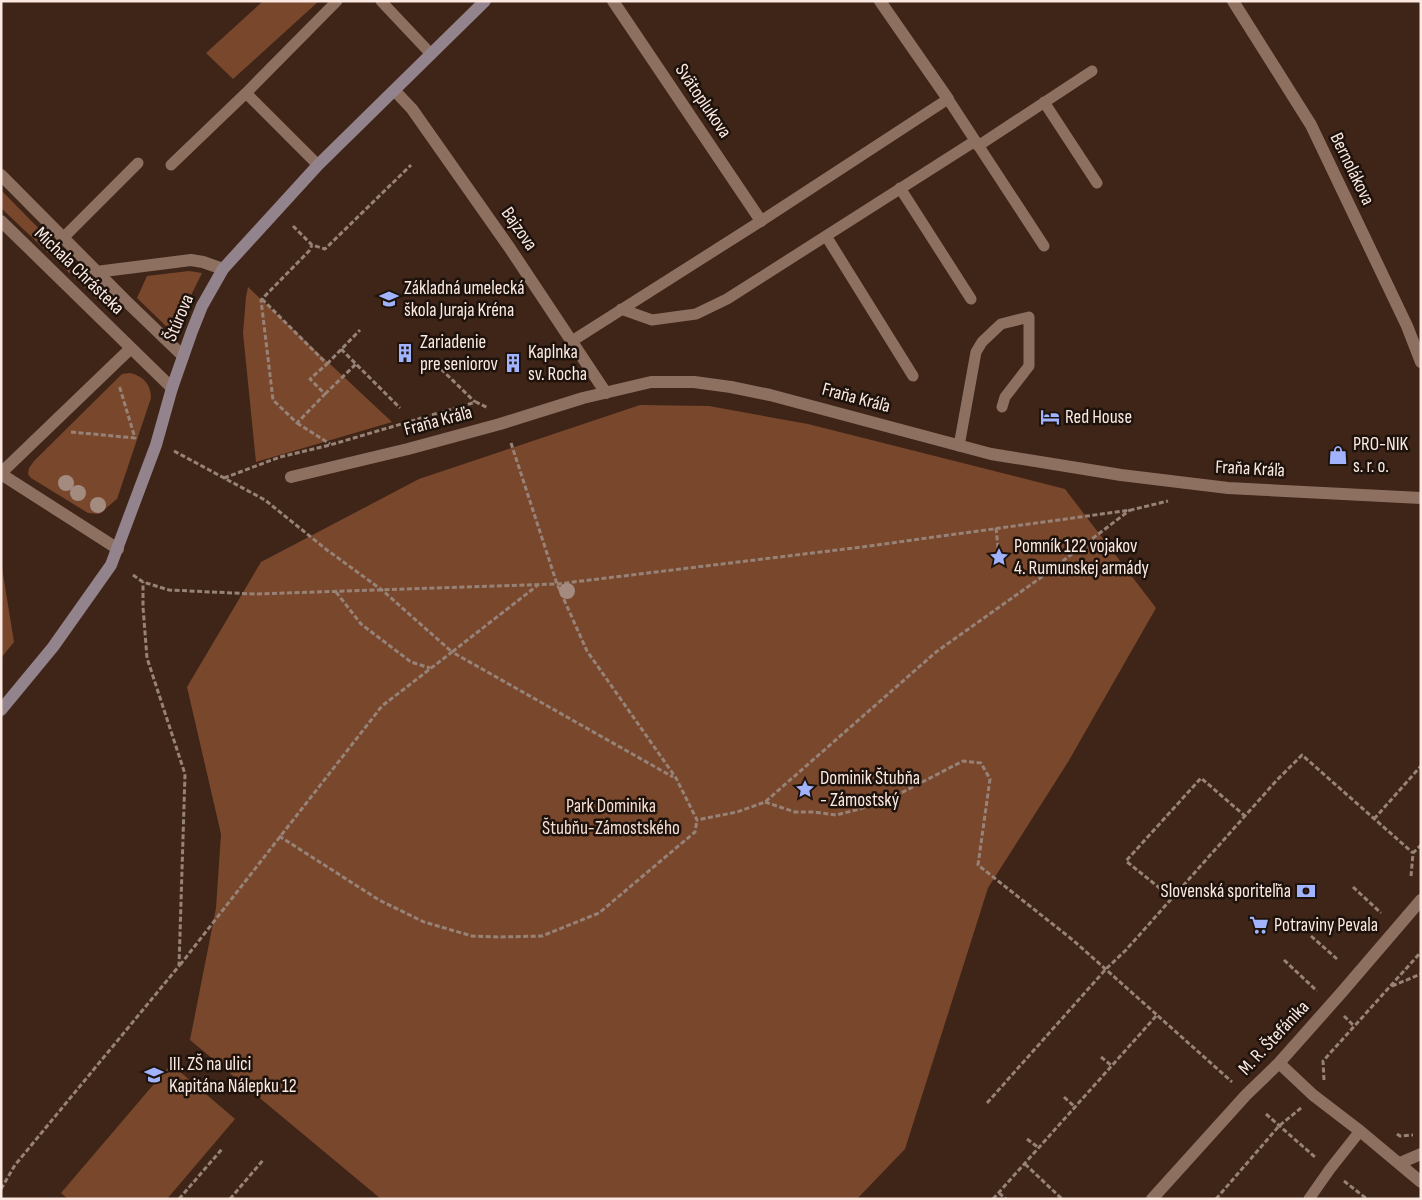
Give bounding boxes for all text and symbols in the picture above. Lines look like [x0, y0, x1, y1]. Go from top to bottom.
street label: Svätoplukova [670, 60, 736, 142]
street label: Bernolákova [1325, 129, 1379, 209]
street label: Bajzova [496, 203, 542, 255]
street label: Michala Chrásteka [29, 222, 129, 320]
place label: Základná umelecká škola Juraja Kréna [404, 277, 525, 322]
school or university icon: Základná umelecká škola Juraja Kréna [378, 288, 400, 310]
street label: Štúrova [159, 291, 199, 345]
place label: Zariadenie pre seniorov [420, 331, 498, 376]
place label: Kaplnka sv. Rocha [528, 341, 587, 386]
building icon: Zariadenie pre seniorov [394, 342, 416, 364]
building icon: Kaplnka sv. Rocha [502, 352, 524, 374]
street label: Fraňa Kráľa [819, 378, 893, 418]
street label: Fraňa Kráľa [401, 401, 475, 441]
hotel icon: Red House [1039, 406, 1061, 428]
place label: Red House [1065, 406, 1132, 429]
place label: PRO-NIK s. r. o. [1353, 433, 1409, 478]
shop icon: PRO-NIK s. r. o. [1327, 444, 1349, 466]
street label: Fraňa Kráľa [1215, 456, 1285, 482]
place label: Pomník 122 vojakov 4. Rumunskej armády [1014, 535, 1150, 580]
place icon: Pomník 122 vojakov 4. Rumunskej armády [988, 546, 1010, 568]
place label: Dominik Štubňa - Zámostský [820, 767, 920, 812]
place icon: Dominik Štubňa - Zámostský [794, 778, 816, 800]
park label: Park Dominika Štubňu-Zámostského [542, 795, 680, 840]
place label: Slovenská sporiteľňa [1161, 880, 1291, 903]
bank icon: Slovenská sporiteľňa [1295, 880, 1317, 902]
supermarket icon: Potraviny Pevala [1248, 914, 1270, 936]
place label: Potraviny Pevala [1274, 914, 1378, 937]
street label: M. R. Štefánika [1234, 996, 1314, 1080]
place label: III. ZŠ na ulici Kapitána Nálepku 12 [169, 1053, 297, 1098]
school or university icon: III. ZŠ na ulici Kapitána Nálepku 12 [143, 1064, 165, 1086]

